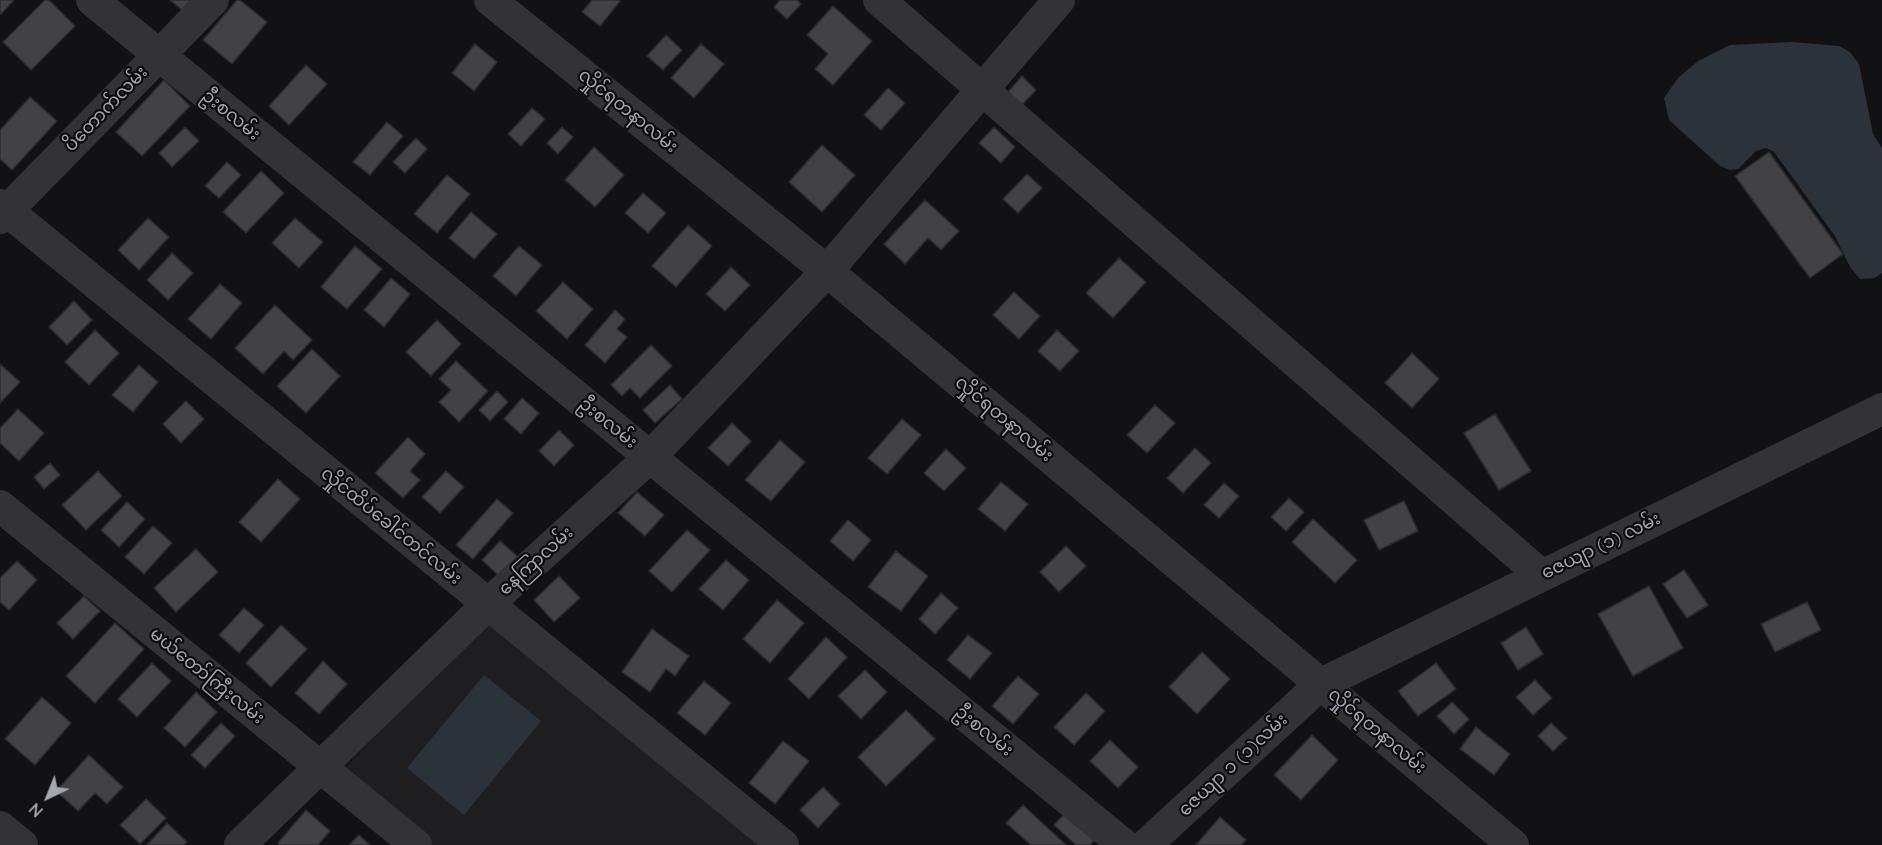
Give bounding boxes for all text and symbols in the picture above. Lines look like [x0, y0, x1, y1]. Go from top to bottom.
street label: ပိတောက်လမ်း [60, 62, 152, 156]
street label: လှိုင်ရတနာလမ်း [574, 64, 682, 158]
street label: ဦးစလမ်း [197, 85, 265, 145]
street label: လှိုင်ရတနာလမ်း [950, 372, 1058, 466]
street label: ဦးစလမ်း [574, 393, 642, 453]
street label: လှိုင်ထိပ်ခေါင်တင်လမ်း [316, 463, 466, 589]
street label: ဇေယျာ (၁) လမ်း [1538, 508, 1664, 584]
street label: နေကြာလမ်း [494, 522, 578, 600]
street label: မယ်တော်ကြီးလမ်း [145, 623, 269, 729]
street label: လှိုင်ရတနာလမ်း [1323, 684, 1431, 778]
street label: ဦးစလမ်း [950, 701, 1018, 761]
street label: ဇေယျာ ၁ (၁)လမ်း [1174, 709, 1292, 821]
north arrow [18, 767, 78, 827]
text: N [25, 799, 47, 821]

